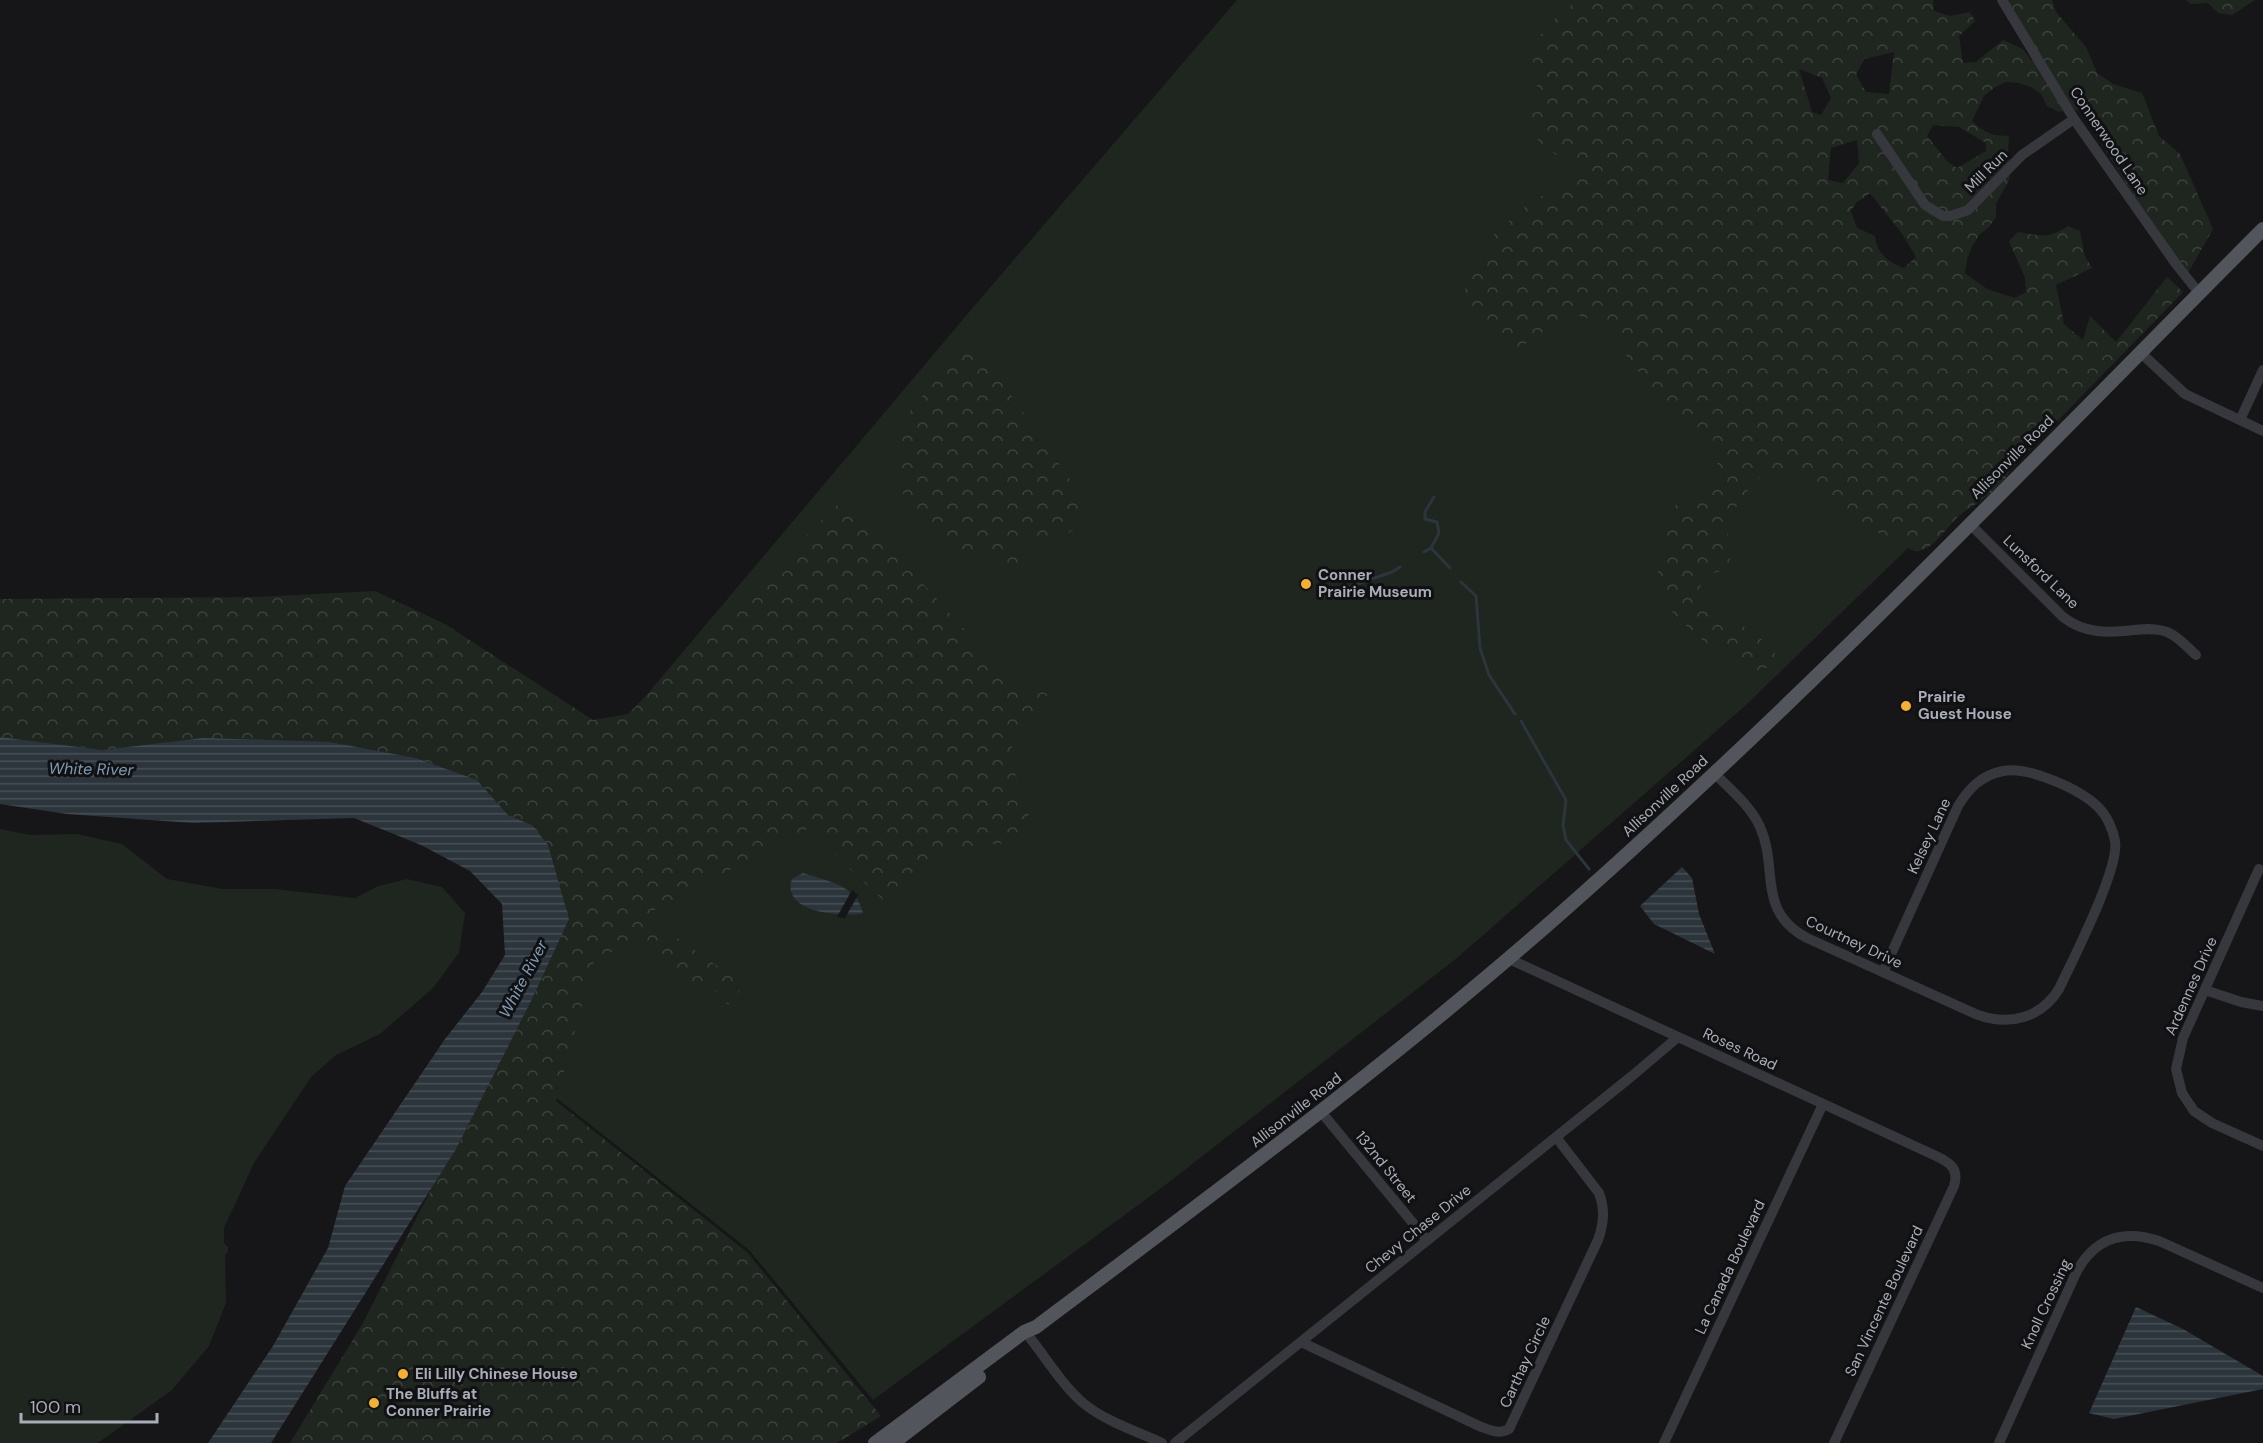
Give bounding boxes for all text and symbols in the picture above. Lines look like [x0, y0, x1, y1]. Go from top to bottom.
street label: Connerwood Lane [2065, 83, 2153, 199]
street label: Mill Run [1960, 145, 2012, 197]
street label: Allisonville Road [1966, 411, 2058, 503]
street label: Lunsford Lane [1999, 531, 2083, 613]
place label: Conner Prairie Museum [1318, 565, 1432, 602]
marker: Conner Prairie Museum [1299, 577, 1313, 591]
place label: Prairie Guest House [1918, 687, 2012, 724]
marker: Prairie Guest House [1899, 699, 1913, 713]
street label: Allisonville Road [1618, 751, 1712, 841]
water label: White River [48, 758, 135, 780]
street label: Kelsey Lane [1903, 795, 1955, 877]
street label: Courtney Drive [1802, 911, 1906, 973]
street label: Ardennes Drive [2160, 934, 2222, 1038]
water label: White River [494, 936, 553, 1021]
street label: Roses Road [1700, 1023, 1780, 1075]
street label: Allisonville Road [1246, 1068, 1346, 1152]
street label: 132nd Street [1351, 1127, 1421, 1207]
street label: Chevy Chase Drive [1361, 1180, 1475, 1278]
street label: La Canada Boulevard [1690, 1197, 1770, 1337]
street label: San Vincente Boulevard [1840, 1222, 1928, 1380]
street label: Knoll Crossing [2016, 1256, 2076, 1352]
street label: Carthay Circle [1495, 1313, 1555, 1411]
place label: Eli Lilly Chinese House [415, 1364, 578, 1384]
marker: Eli Lilly Chinese House [396, 1367, 410, 1381]
place label: The Bluffs at Conner Prairie [386, 1384, 491, 1421]
scale bar [21, 1386, 158, 1424]
text: 100 m [30, 1395, 81, 1419]
marker: The Bluffs at Conner Prairie [367, 1396, 381, 1410]

